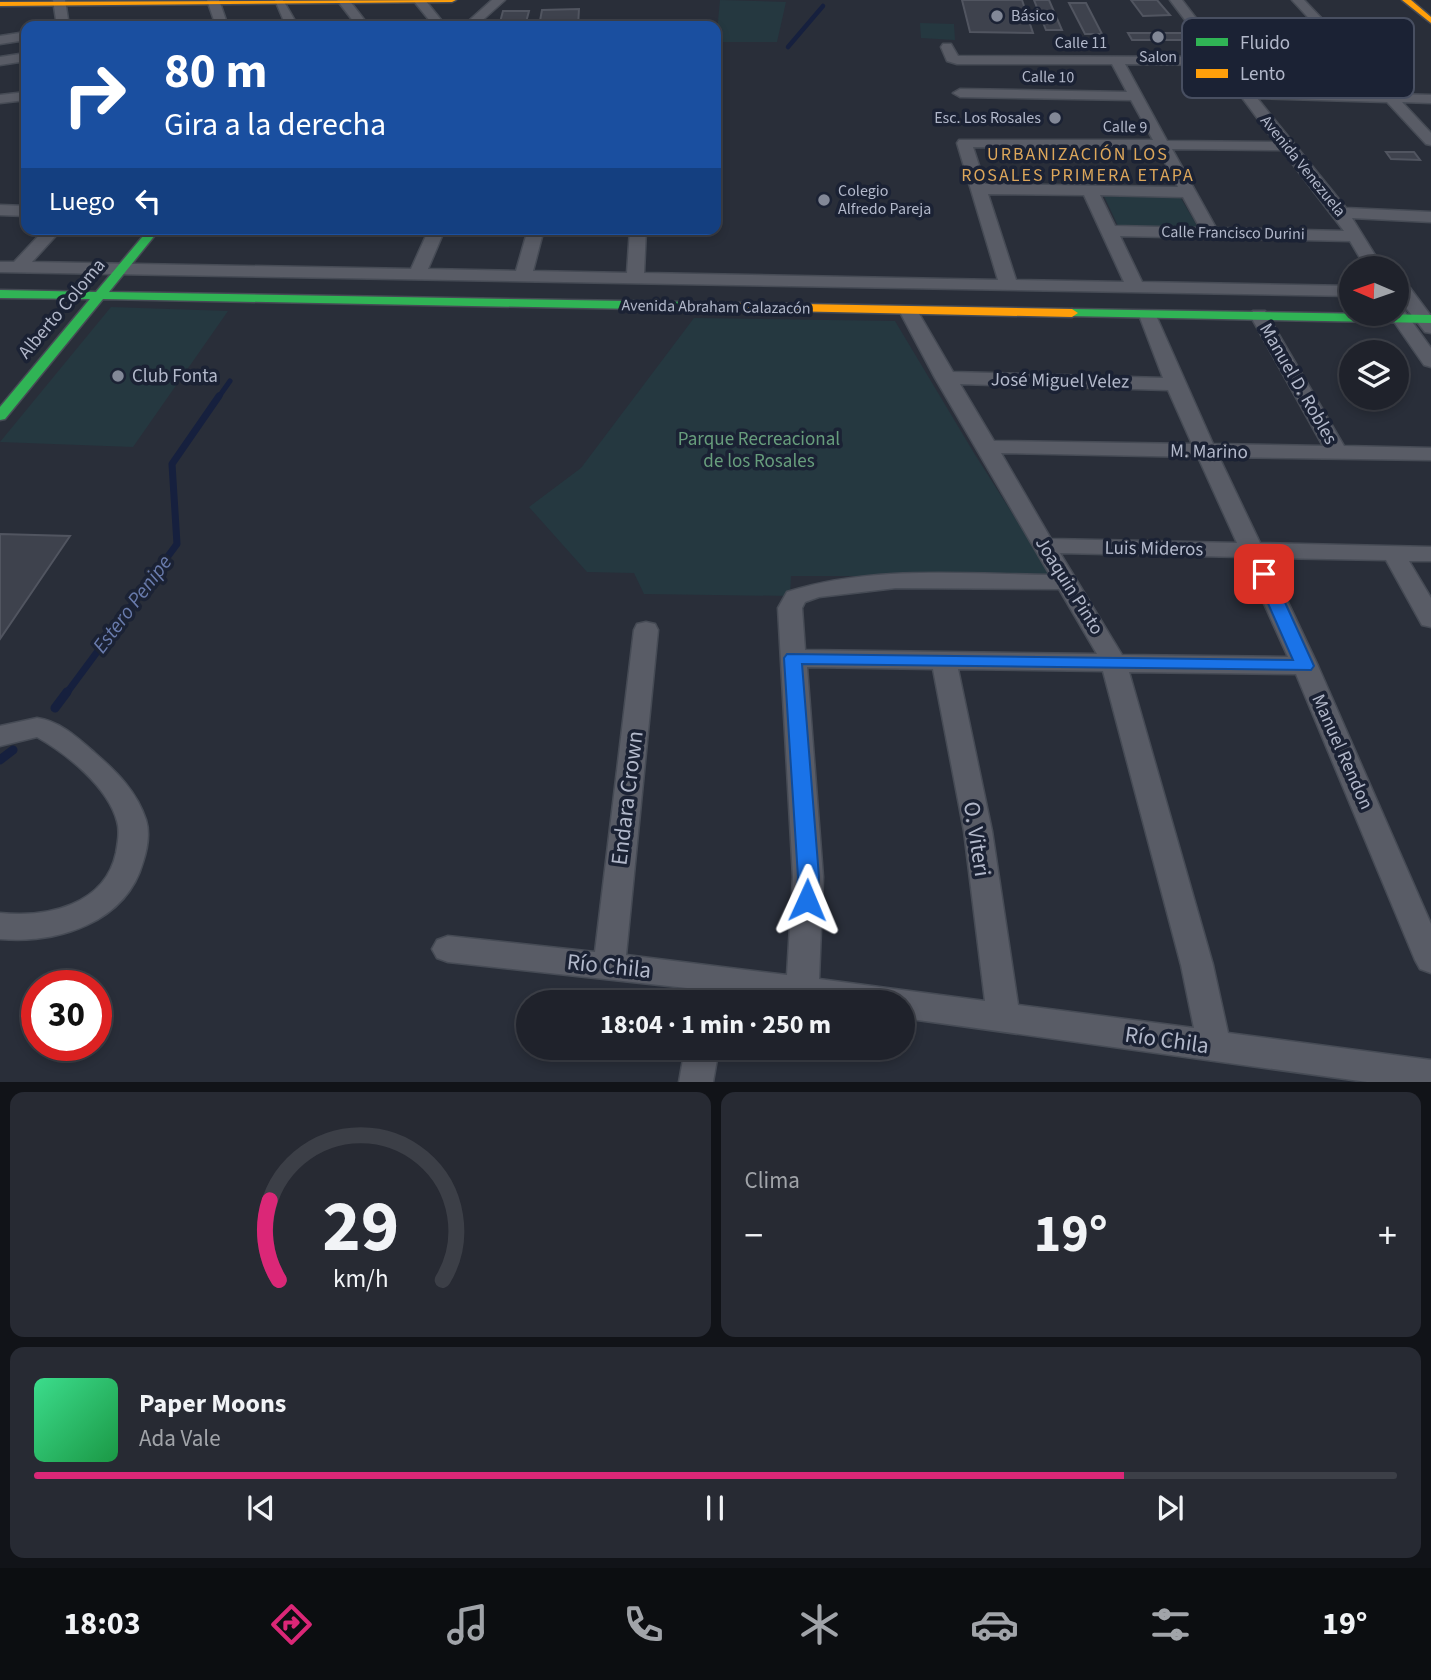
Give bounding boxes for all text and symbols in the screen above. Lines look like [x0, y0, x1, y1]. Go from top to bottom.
place label: Básico [1011, 5, 1055, 27]
marker: Básico [989, 8, 1005, 24]
legend [1182, 18, 1414, 98]
marker: Salon [1150, 29, 1166, 45]
text: Fluido [1240, 30, 1290, 57]
street label: Calle 11 [1055, 32, 1107, 54]
text: 80 m [164, 37, 268, 107]
place label: Salon [1139, 46, 1177, 68]
icon: right [49, 49, 140, 140]
text: Lento [1240, 61, 1285, 88]
street label: Calle 10 [1022, 66, 1074, 88]
text: Gira a la derecha [164, 102, 386, 148]
place label: Esc. Los Rosales [934, 107, 1041, 129]
marker: Esc. Los Rosales [1047, 110, 1063, 126]
street label: Avenida Venezuela [1255, 111, 1351, 221]
street label: Calle 9 [1103, 116, 1147, 138]
district label: URBANIZACIÓN LOS ROSALES PRIMERA ETAPA [961, 142, 1195, 188]
place label: Colegio Alfredo Pareja [838, 180, 931, 220]
icon: left [129, 182, 167, 220]
text: Luego [49, 183, 115, 220]
marker: Colegio Alfredo Pareja [816, 192, 832, 208]
street label: Calle Francisco Durini [1161, 221, 1305, 245]
street label: Alberto Coloma [12, 253, 112, 365]
north arrow [1339, 256, 1409, 326]
map controls [1339, 256, 1409, 410]
street label: Avenida Abraham Calazacón [621, 294, 811, 320]
street label: Manuel D. Robles [1252, 318, 1344, 450]
button: layers [1339, 340, 1409, 410]
place label: Club Fonta [132, 363, 218, 390]
street label: José Miguel Velez [991, 366, 1129, 396]
marker: Club Fonta [110, 368, 126, 384]
park label: Parque Recreacional de los Rosales [678, 426, 840, 475]
street label: M. Marino [1170, 438, 1248, 466]
street label: Joaquin Pinto [1028, 532, 1110, 640]
street label: Luis Mideros [1104, 535, 1204, 563]
pin [1234, 544, 1294, 604]
water label: Estero Penipe [85, 549, 179, 659]
icon: arrive [1245, 555, 1283, 593]
street label: Manuel Rendon [1304, 690, 1380, 814]
street label: Endara Crown [602, 729, 652, 867]
street label: O. Viteri [955, 799, 999, 879]
position arrow [770, 863, 844, 937]
street label: Río Chila [565, 945, 653, 987]
speed limit sign: 30 [21, 970, 112, 1061]
text: 18:04 · 1 min · 250 m [600, 1006, 831, 1043]
street label: Río Chila [1123, 1018, 1211, 1062]
text: Clima [745, 1164, 800, 1197]
text: 29 [322, 1176, 399, 1280]
text: 19° [1034, 1198, 1108, 1272]
text: − [745, 1209, 763, 1263]
text: + [1378, 1209, 1397, 1263]
text: km/h [333, 1261, 388, 1297]
text: Paper Moons [139, 1385, 286, 1422]
text: Ada Vale [139, 1422, 221, 1455]
icon: previous [242, 1489, 280, 1527]
icon: pause [696, 1489, 734, 1527]
icon: next [1151, 1489, 1189, 1527]
icon: directions [267, 1600, 316, 1649]
icon: music [443, 1600, 492, 1649]
icon: phone [619, 1600, 668, 1649]
icon: climate [795, 1600, 844, 1649]
icon: car [970, 1600, 1019, 1649]
icon: filters [1146, 1600, 1195, 1649]
text: 18:03 [63, 1601, 141, 1647]
text: 19° [1322, 1601, 1368, 1647]

